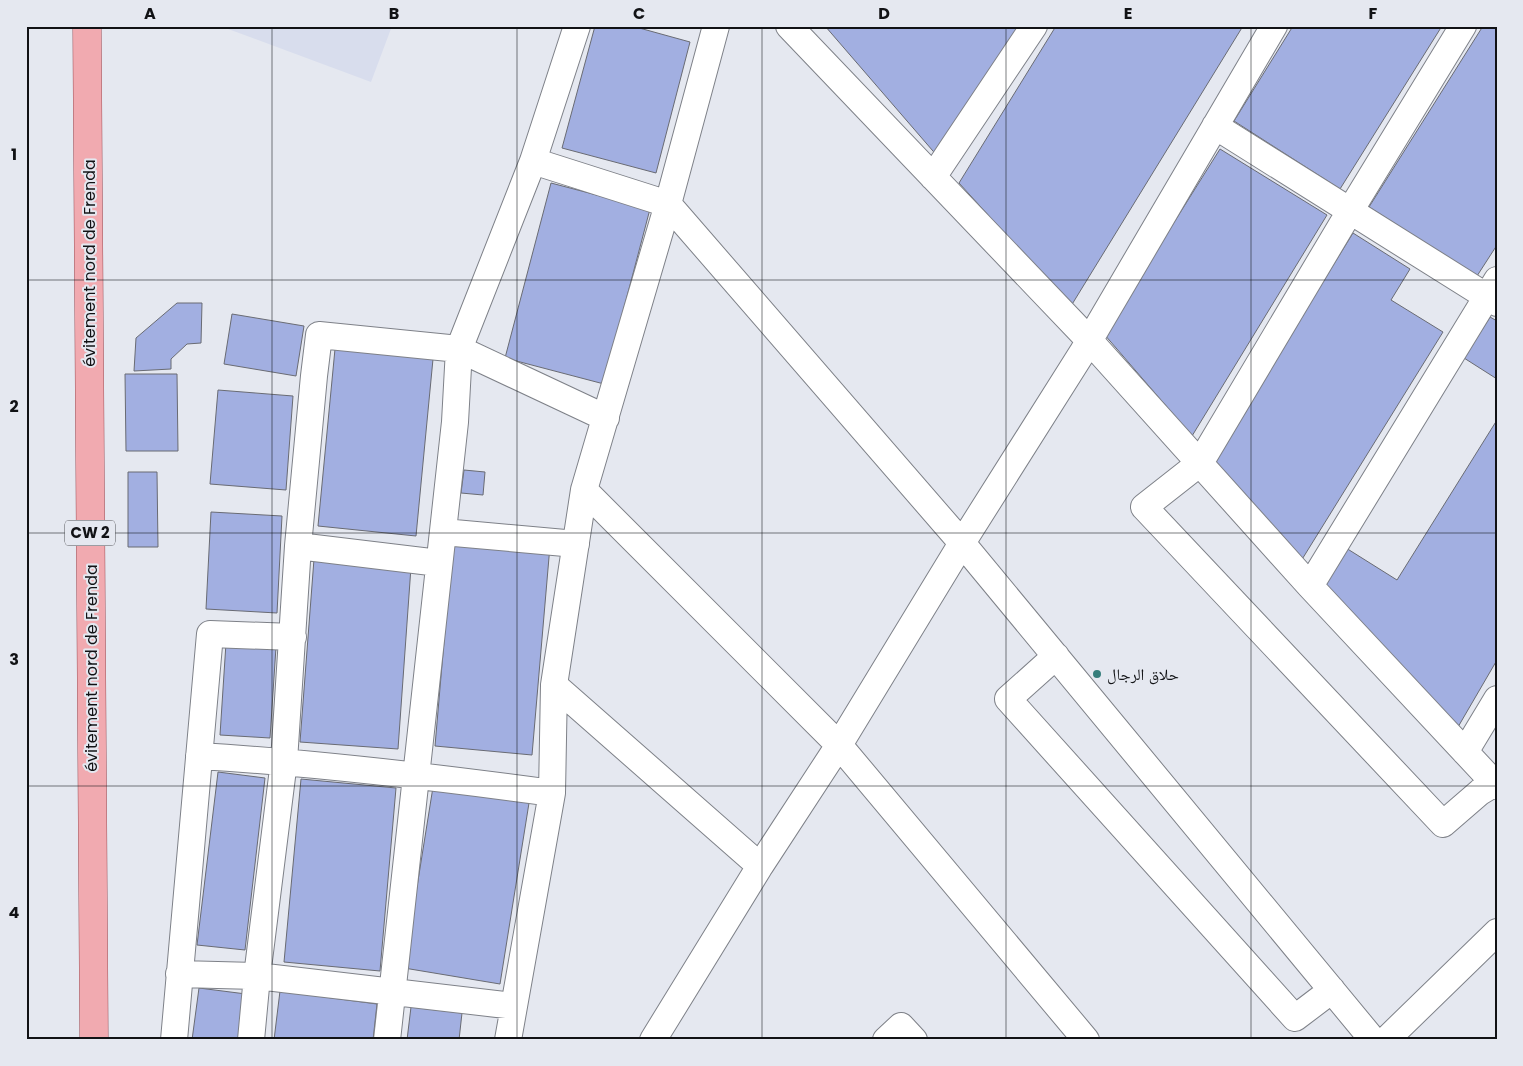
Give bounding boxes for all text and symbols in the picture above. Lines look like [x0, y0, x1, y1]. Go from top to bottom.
text: A [144, 2, 156, 25]
text: B [389, 2, 399, 25]
text: C [633, 2, 645, 25]
text: D [878, 2, 890, 25]
text: E [1124, 2, 1132, 25]
text: F [1369, 2, 1378, 25]
text: 1 [11, 143, 17, 166]
street label: évitement nord de Frenda [78, 159, 101, 367]
text: 2 [9, 395, 19, 418]
road number: CW 2 [65, 520, 115, 546]
street label: évitement nord de Frenda [80, 564, 103, 772]
text: 3 [9, 648, 19, 671]
place label: حلاق الرجال [1107, 663, 1179, 686]
marker: حلاق الرجال [1091, 668, 1103, 680]
text: 4 [9, 901, 20, 924]

